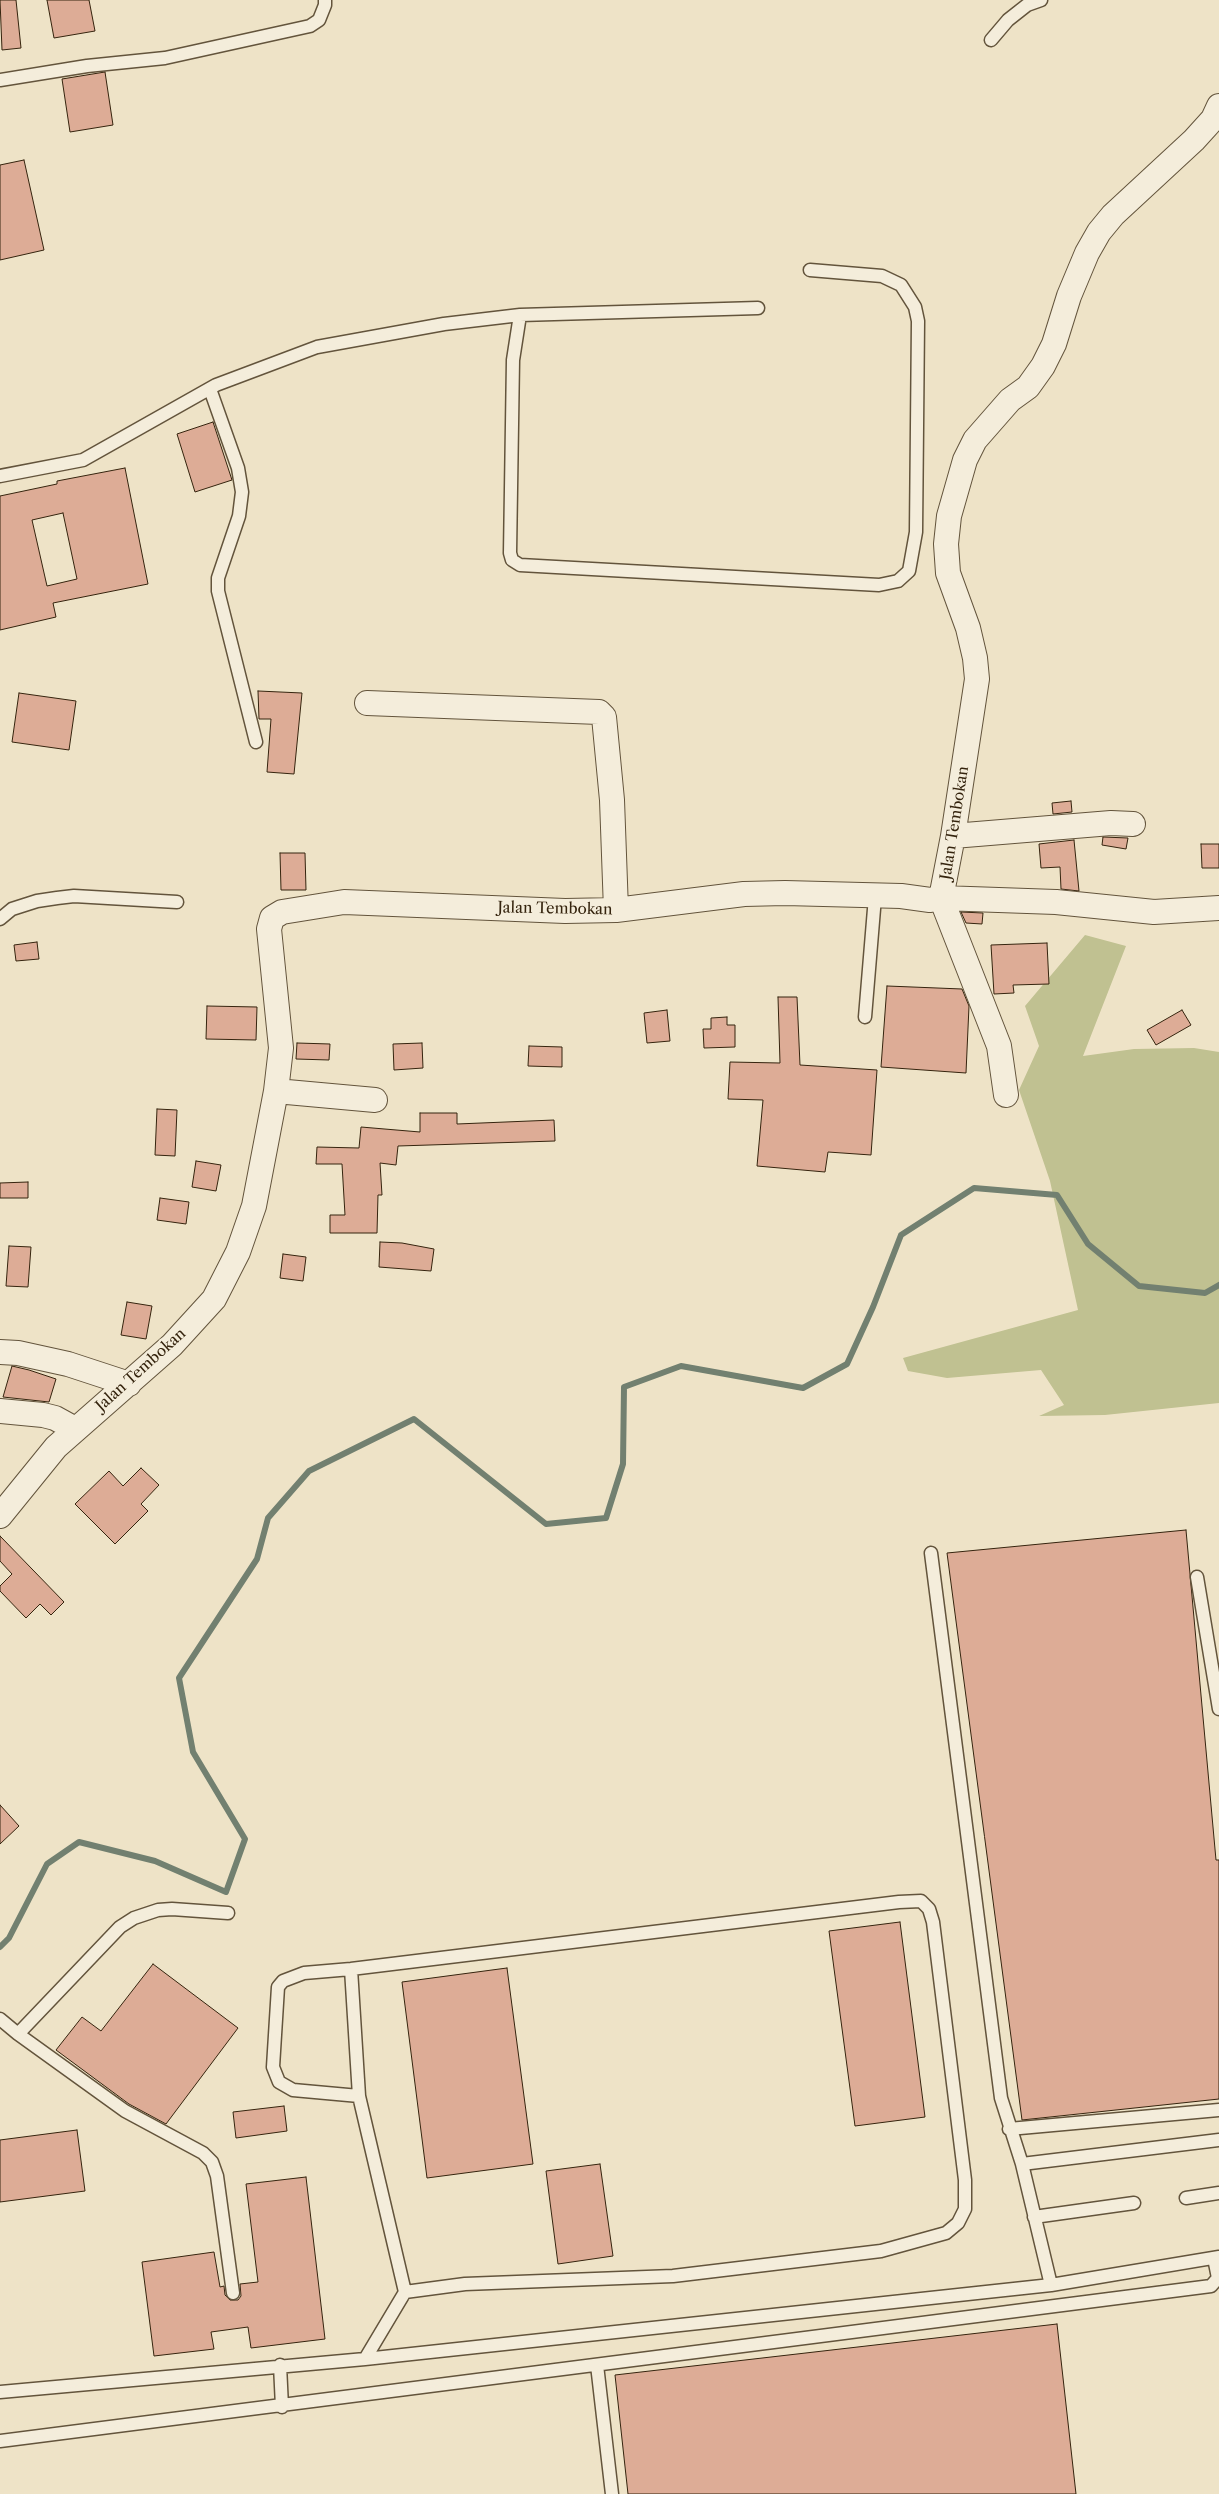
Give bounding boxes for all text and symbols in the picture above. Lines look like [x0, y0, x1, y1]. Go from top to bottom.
street label: Jalan Tembokan [937, 765, 973, 881]
street label: Jalan Tembokan [497, 899, 613, 919]
street label: Jalan Tembokan [92, 1325, 190, 1415]

